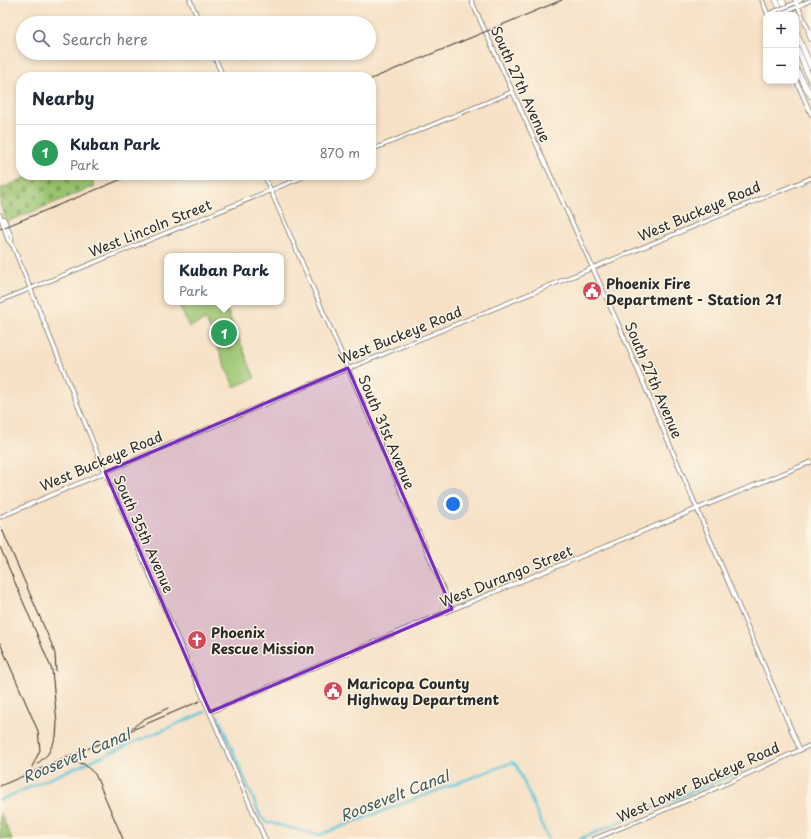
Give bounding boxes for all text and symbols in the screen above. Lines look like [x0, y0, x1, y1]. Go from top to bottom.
map controls [763, 12, 799, 84]
button: + [763, 12, 799, 48]
search box [16, 16, 376, 60]
street label: South 27th Avenue [486, 23, 556, 146]
icon: search [30, 27, 52, 49]
text: Search here [62, 27, 148, 50]
button: − [763, 48, 799, 84]
text: Nearby [32, 85, 94, 111]
text: Kuban Park [70, 132, 160, 155]
text: 1 [42, 143, 48, 162]
text: 870 m [320, 143, 360, 162]
text: Park [70, 155, 99, 174]
street label: West Buckeye Road [634, 176, 764, 246]
street label: West Lincoln Street [85, 194, 215, 262]
popup [164, 253, 284, 305]
text: Kuban Park [179, 258, 269, 281]
place label: Phoenix Fire Department - Station 21 [606, 273, 782, 310]
public building icon: Phoenix Fire Department - Station 21 [581, 280, 603, 302]
text: Park [179, 281, 208, 300]
street label: West Buckeye Road [335, 301, 465, 369]
pin: 1 [211, 318, 237, 348]
street label: South 27th Avenue [620, 318, 688, 442]
street label: South 31st Avenue [353, 372, 421, 493]
street label: West Buckeye Road [36, 426, 166, 496]
street label: South 35th Avenue [109, 472, 180, 596]
your location [443, 494, 463, 514]
street label: West Durango Street [437, 540, 576, 612]
place label: Phoenix Rescue Mission [211, 622, 314, 659]
church icon: Phoenix Rescue Mission [186, 629, 208, 651]
place label: Maricopa County Highway Department [347, 673, 499, 710]
public building icon: Maricopa County Highway Department [322, 680, 344, 702]
water label: Roosevelt Canal [19, 721, 136, 788]
street label: West Lower Buckeye Road [613, 737, 783, 827]
water label: Roosevelt Canal [336, 763, 454, 826]

